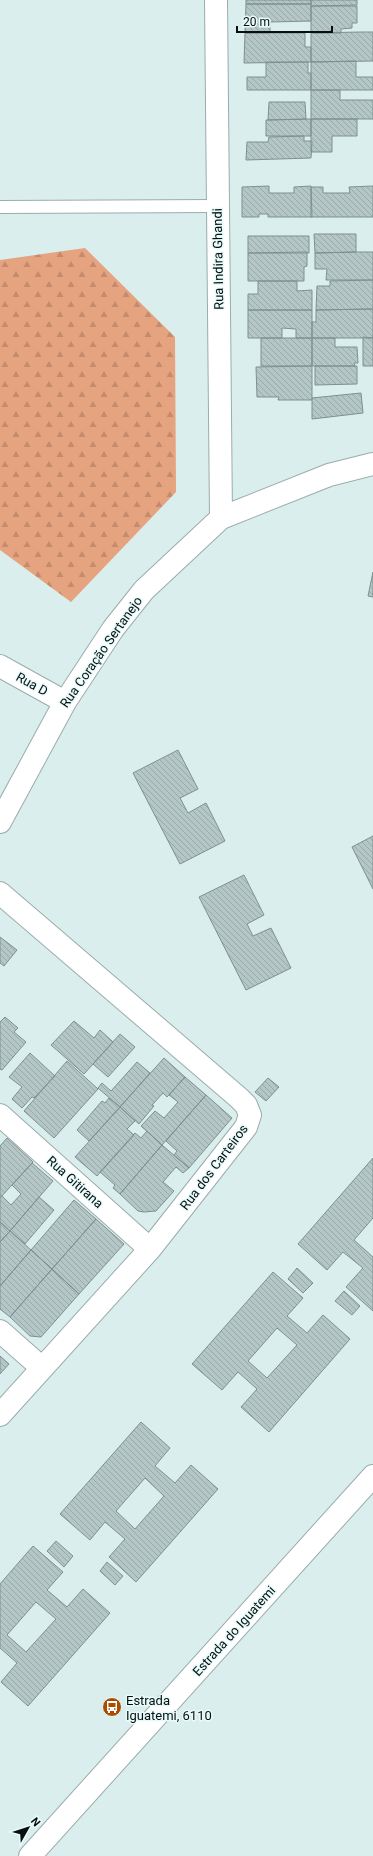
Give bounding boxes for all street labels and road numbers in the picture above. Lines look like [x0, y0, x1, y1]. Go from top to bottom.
street label: Rua Indira Ghandi [210, 208, 226, 310]
street label: Rua Coração Sertanejo [57, 593, 145, 711]
street label: Rua D [13, 669, 51, 699]
street label: Rua dos Carteiros [177, 1121, 251, 1213]
street label: Rua Gitirana [44, 1153, 106, 1211]
street label: Estrada do Iguatemi [190, 1583, 278, 1679]

